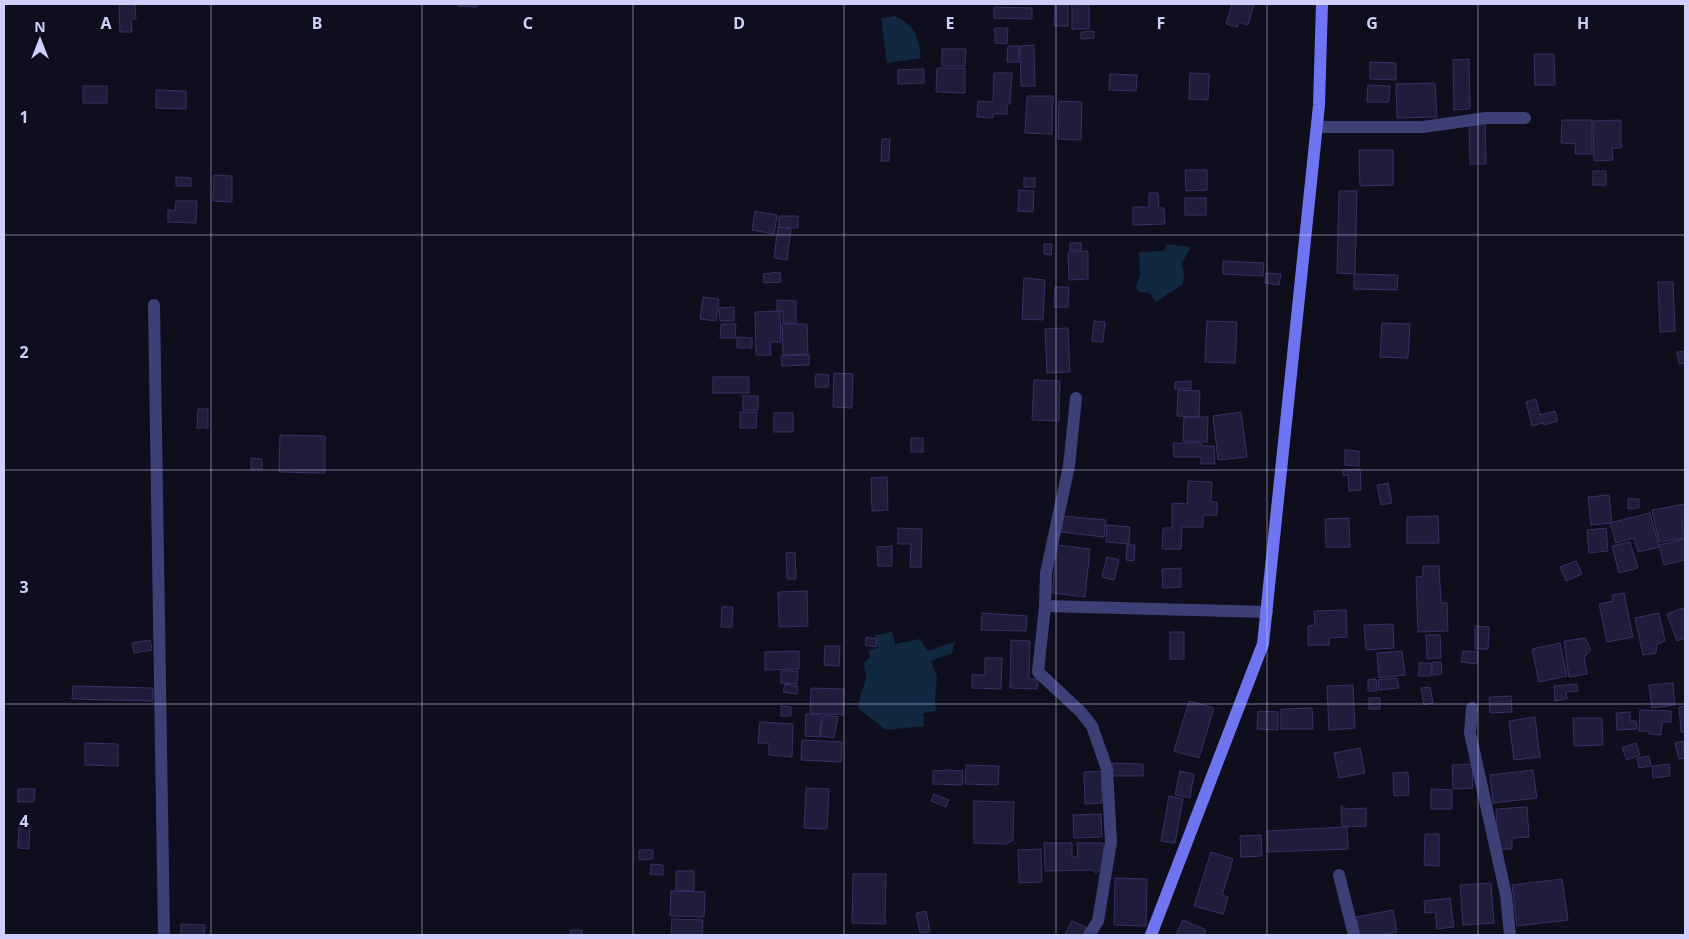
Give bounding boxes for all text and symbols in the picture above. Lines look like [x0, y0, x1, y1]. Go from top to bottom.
text: A [100, 12, 112, 34]
text: B [312, 12, 322, 34]
text: C [523, 12, 533, 34]
text: D [733, 12, 745, 34]
text: E [946, 12, 955, 34]
text: F [1157, 12, 1165, 34]
text: G [1366, 12, 1378, 34]
text: H [1577, 12, 1589, 34]
north arrow [15, 15, 65, 65]
text: N [34, 17, 46, 36]
text: 1 [19, 106, 29, 128]
text: 2 [19, 341, 29, 363]
text: 3 [19, 576, 29, 598]
text: 4 [19, 810, 29, 832]

